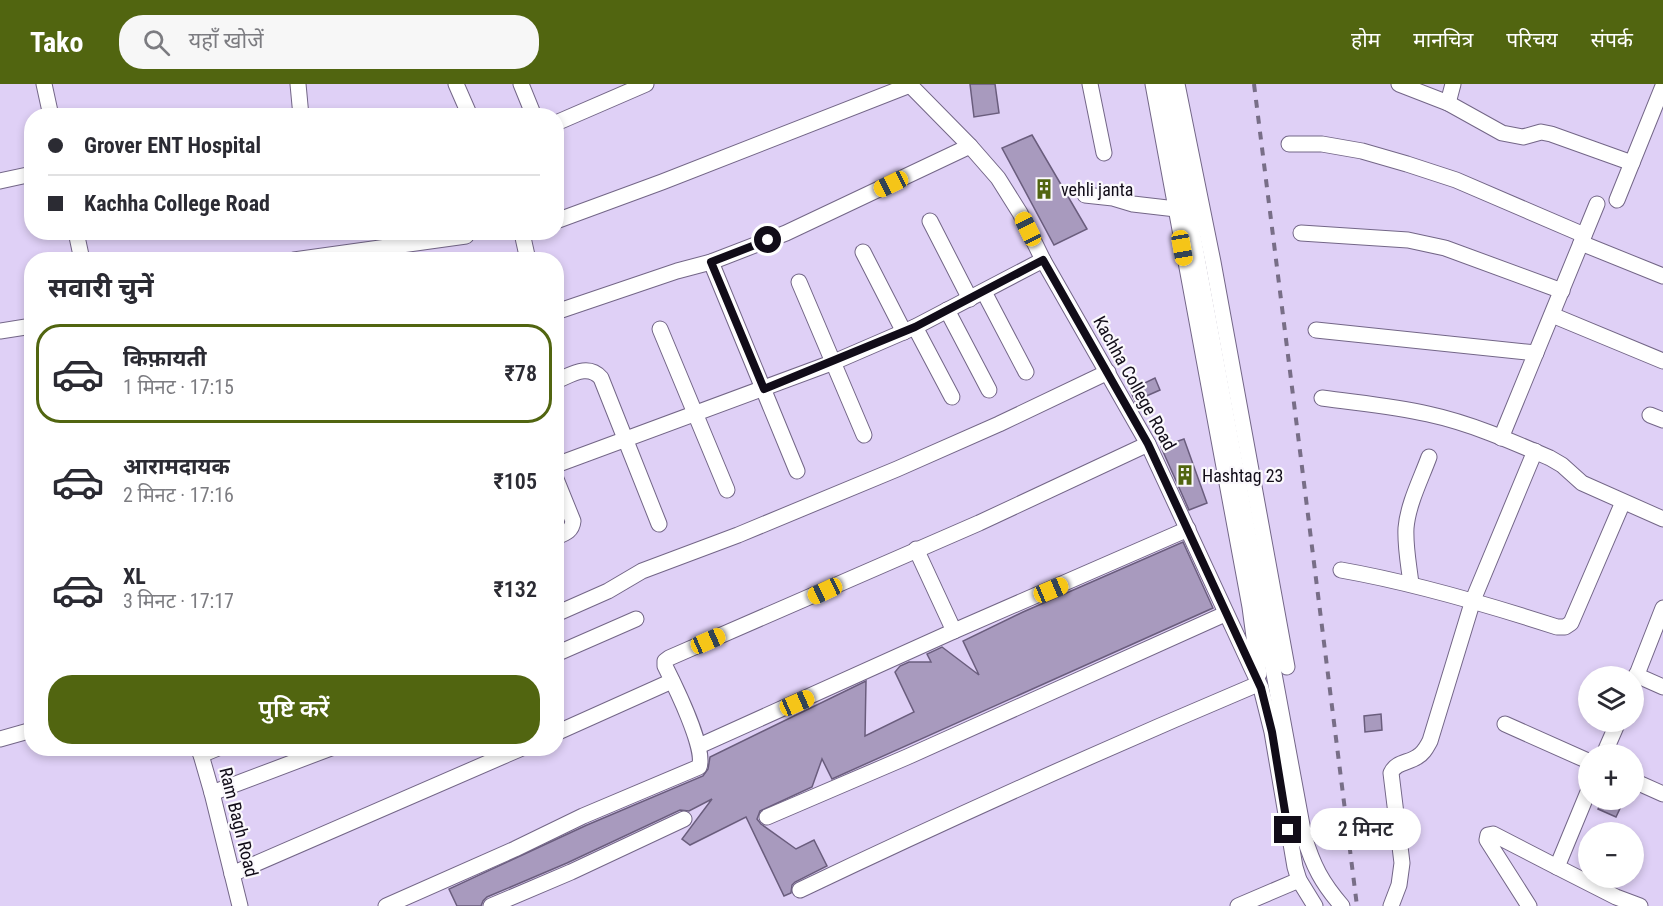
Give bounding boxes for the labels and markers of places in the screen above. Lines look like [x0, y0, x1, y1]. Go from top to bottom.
building icon: vehli janta [1032, 177, 1056, 201]
place label: vehli janta [1061, 179, 1133, 200]
building icon: Hashtag 23 [1173, 463, 1197, 487]
place label: Hashtag 23 [1202, 465, 1283, 486]

